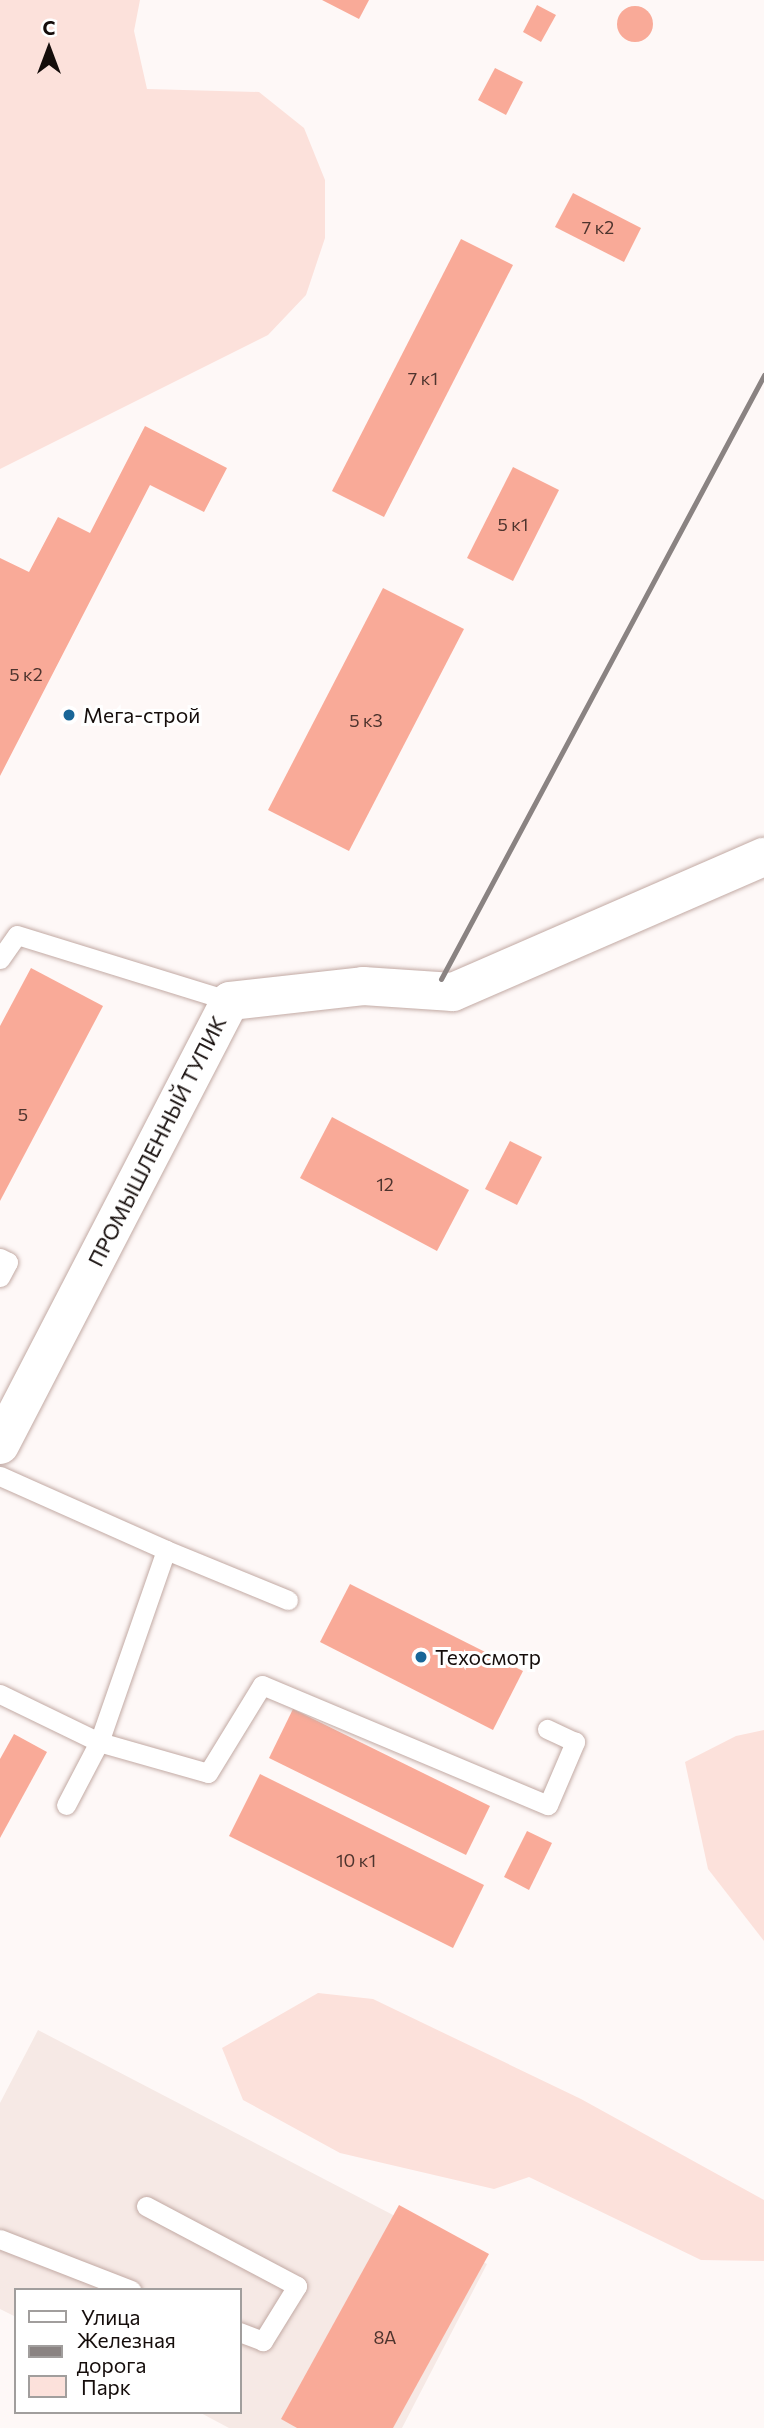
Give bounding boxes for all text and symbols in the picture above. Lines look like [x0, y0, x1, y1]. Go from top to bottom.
north arrow [14, 14, 84, 84]
text: С [43, 16, 56, 39]
house number: 7 к2 [582, 216, 614, 238]
house number: 7 к1 [408, 367, 438, 389]
house number: 5 к1 [497, 513, 529, 535]
house number: 5 к2 [9, 663, 43, 685]
place label: Мега-строй [83, 702, 200, 728]
marker: Мега-строй [61, 707, 77, 723]
house number: 5 к3 [349, 709, 383, 731]
street label: ПРОМЫШЛЕННЫЙ ТУПИК [83, 1011, 231, 1271]
house number: 5 [18, 1103, 28, 1125]
house number: 12 [376, 1173, 394, 1195]
place label: Техосмотр [435, 1644, 541, 1670]
marker: Техосмотр [413, 1649, 429, 1665]
house number: 10 к1 [336, 1849, 376, 1871]
legend [14, 2288, 242, 2414]
text: Улица [81, 2304, 140, 2329]
house number: 8А [374, 2326, 396, 2348]
text: Железная дорога [77, 2327, 176, 2377]
text: Парк [81, 2374, 131, 2399]

